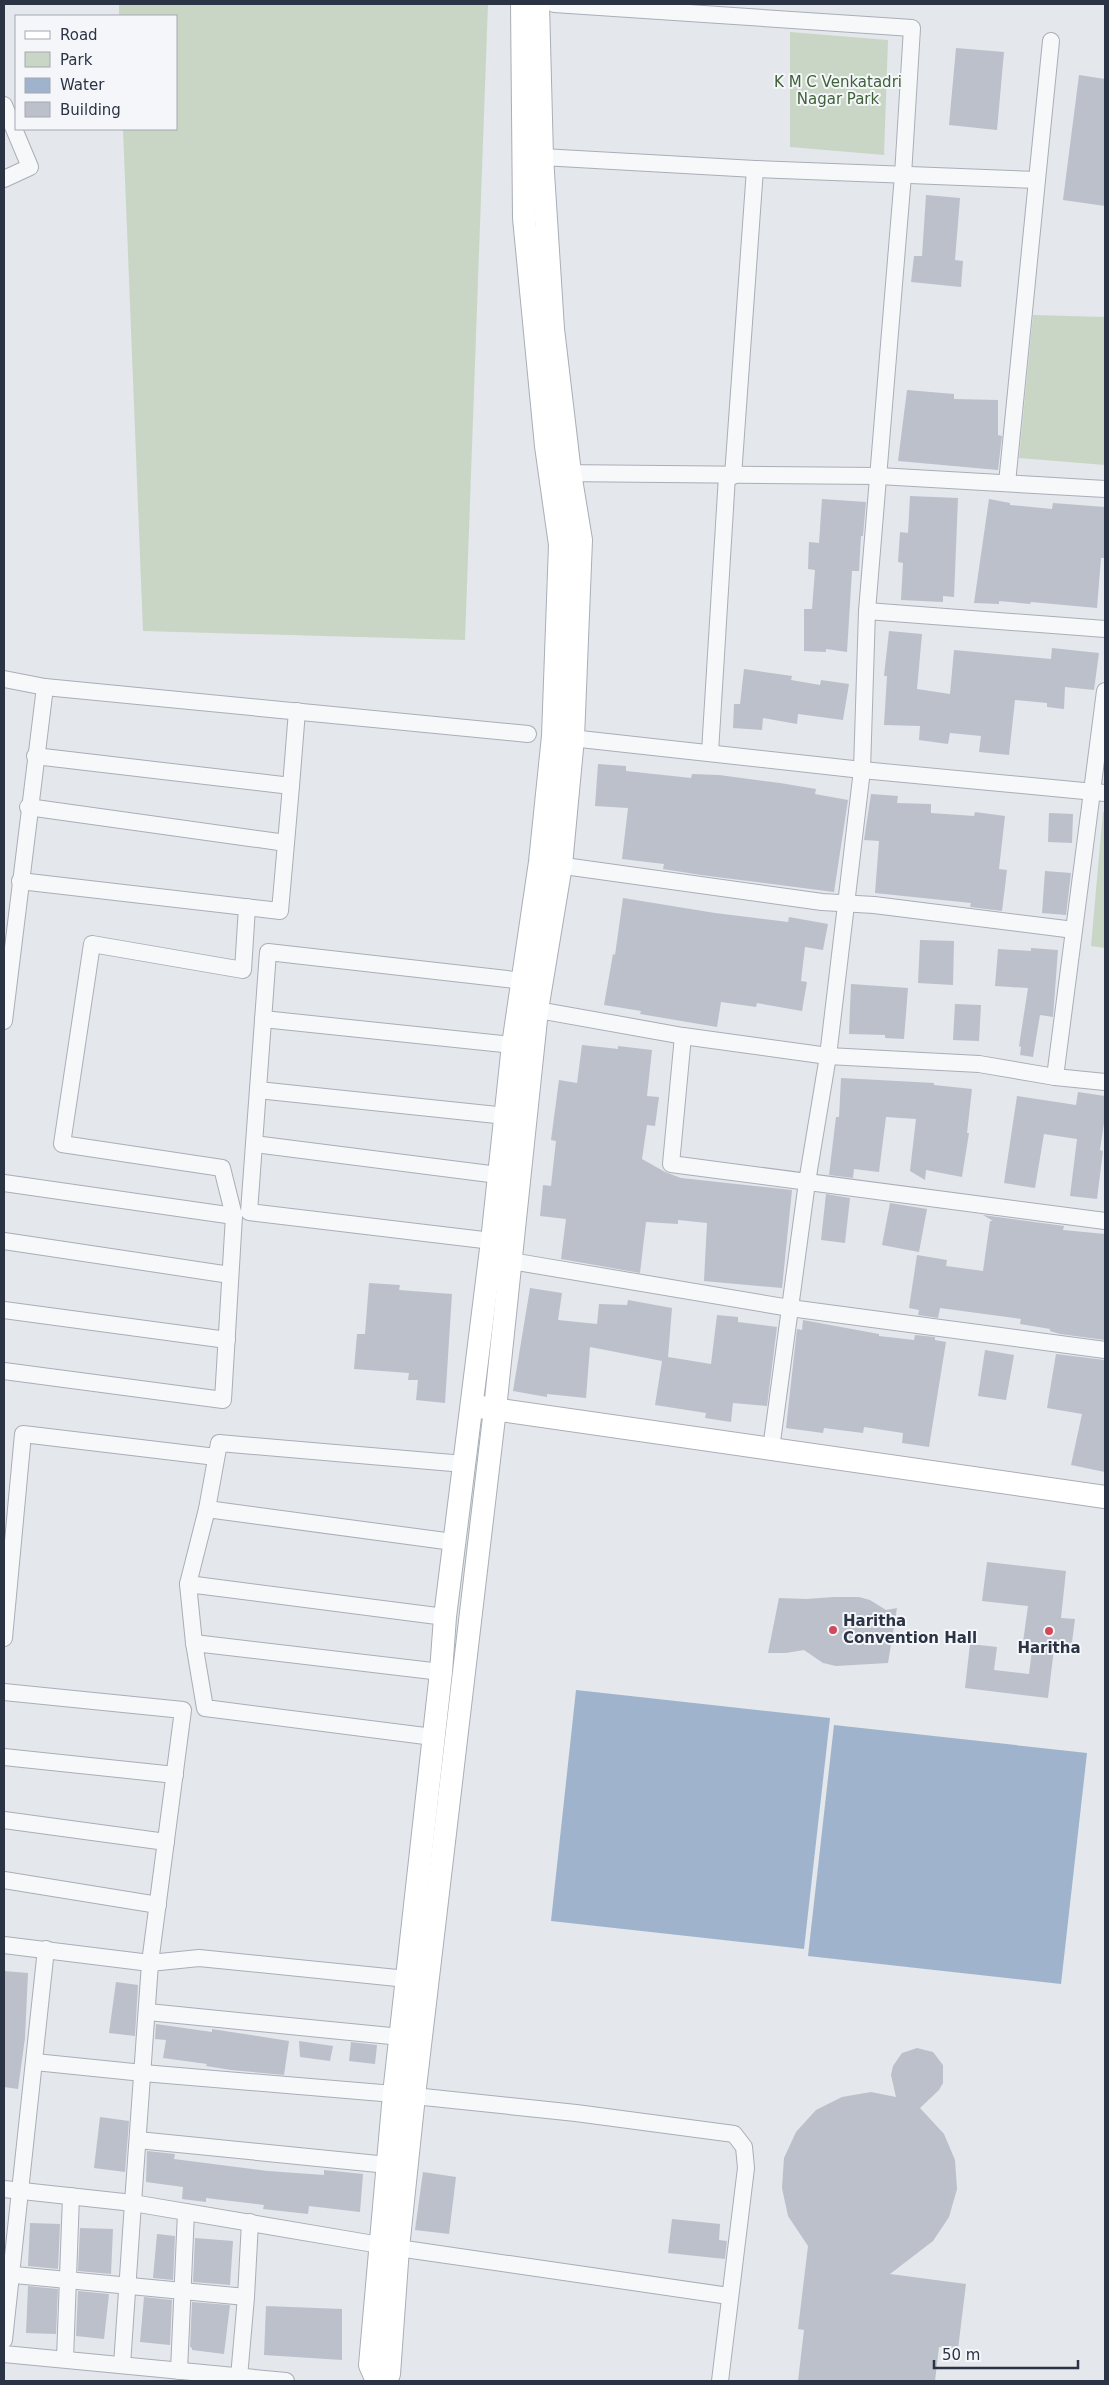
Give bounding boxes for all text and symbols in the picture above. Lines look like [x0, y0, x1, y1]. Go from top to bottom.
legend [15, 15, 178, 130]
text: Road [60, 26, 98, 44]
text: Park [60, 51, 93, 69]
park label: K M C Venkatadri Nagar Park [774, 73, 902, 108]
text: Water [60, 76, 105, 94]
text: Building [60, 101, 121, 119]
place label: Haritha Convention Hall [843, 1612, 977, 1647]
marker: Haritha Convention Hall [827, 1624, 839, 1636]
marker: Haritha [1043, 1625, 1055, 1637]
place label: Haritha [1017, 1639, 1081, 1657]
scale bar [934, 2338, 1078, 2370]
text: 50 m [942, 2346, 980, 2364]

